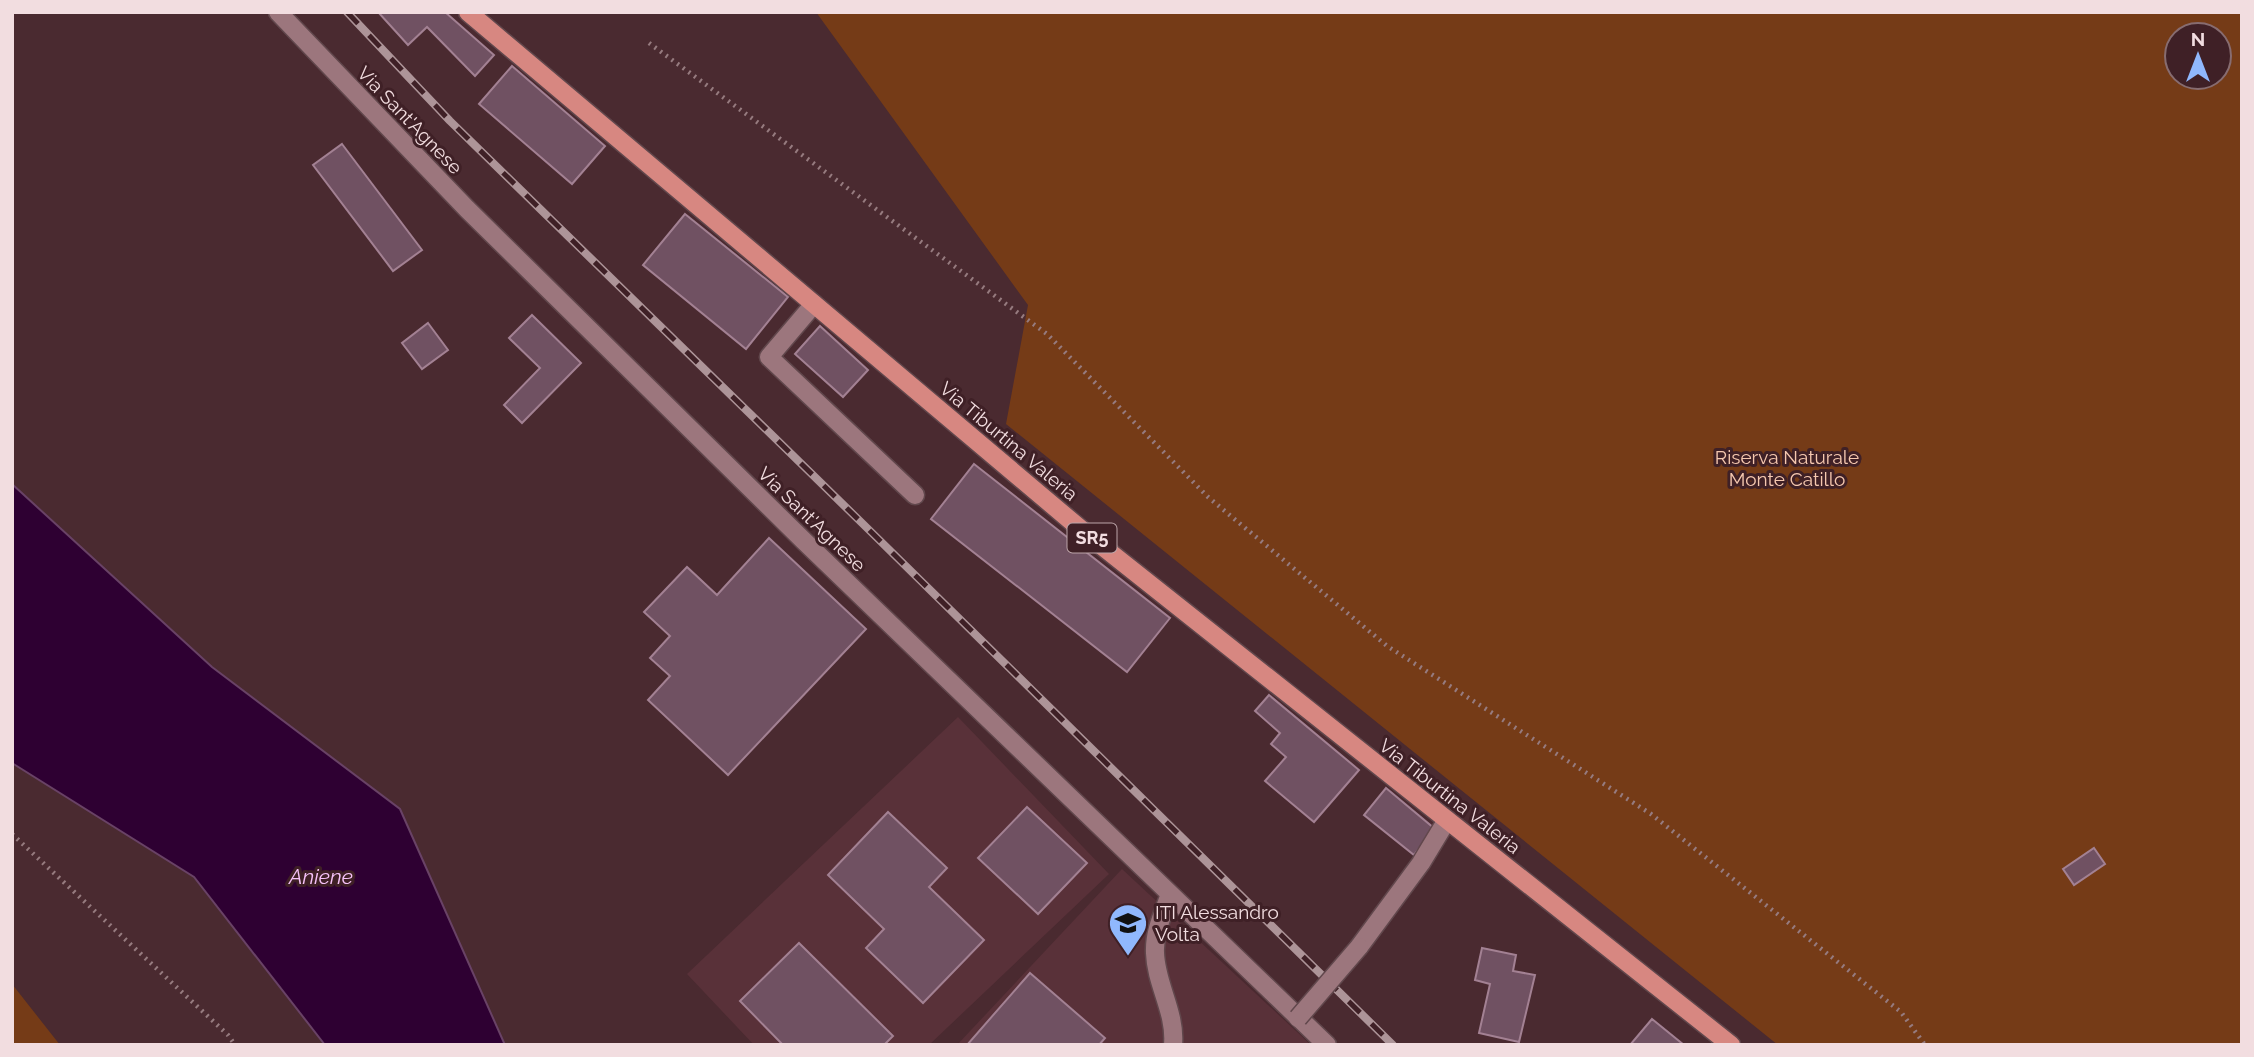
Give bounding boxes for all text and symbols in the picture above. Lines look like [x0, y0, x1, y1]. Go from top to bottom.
north arrow [2163, 21, 2233, 91]
text: N [2191, 28, 2205, 50]
street label: Via Sant'Agnese [353, 62, 467, 178]
street label: Via Tiburtina Valeria [936, 377, 1082, 505]
park label: Riserva Naturale Monte Catillo [1715, 446, 1859, 490]
street label: Via Sant'Agnese [754, 462, 870, 576]
road number: SR5 [1068, 524, 1116, 552]
street label: Via Tiburtina Valeria [1375, 734, 1525, 858]
water label: Aniene [288, 864, 353, 889]
place label: ITI Alessandro Volta [1155, 901, 1279, 945]
school or university icon: ITI Alessandro Volta [1107, 902, 1149, 957]

